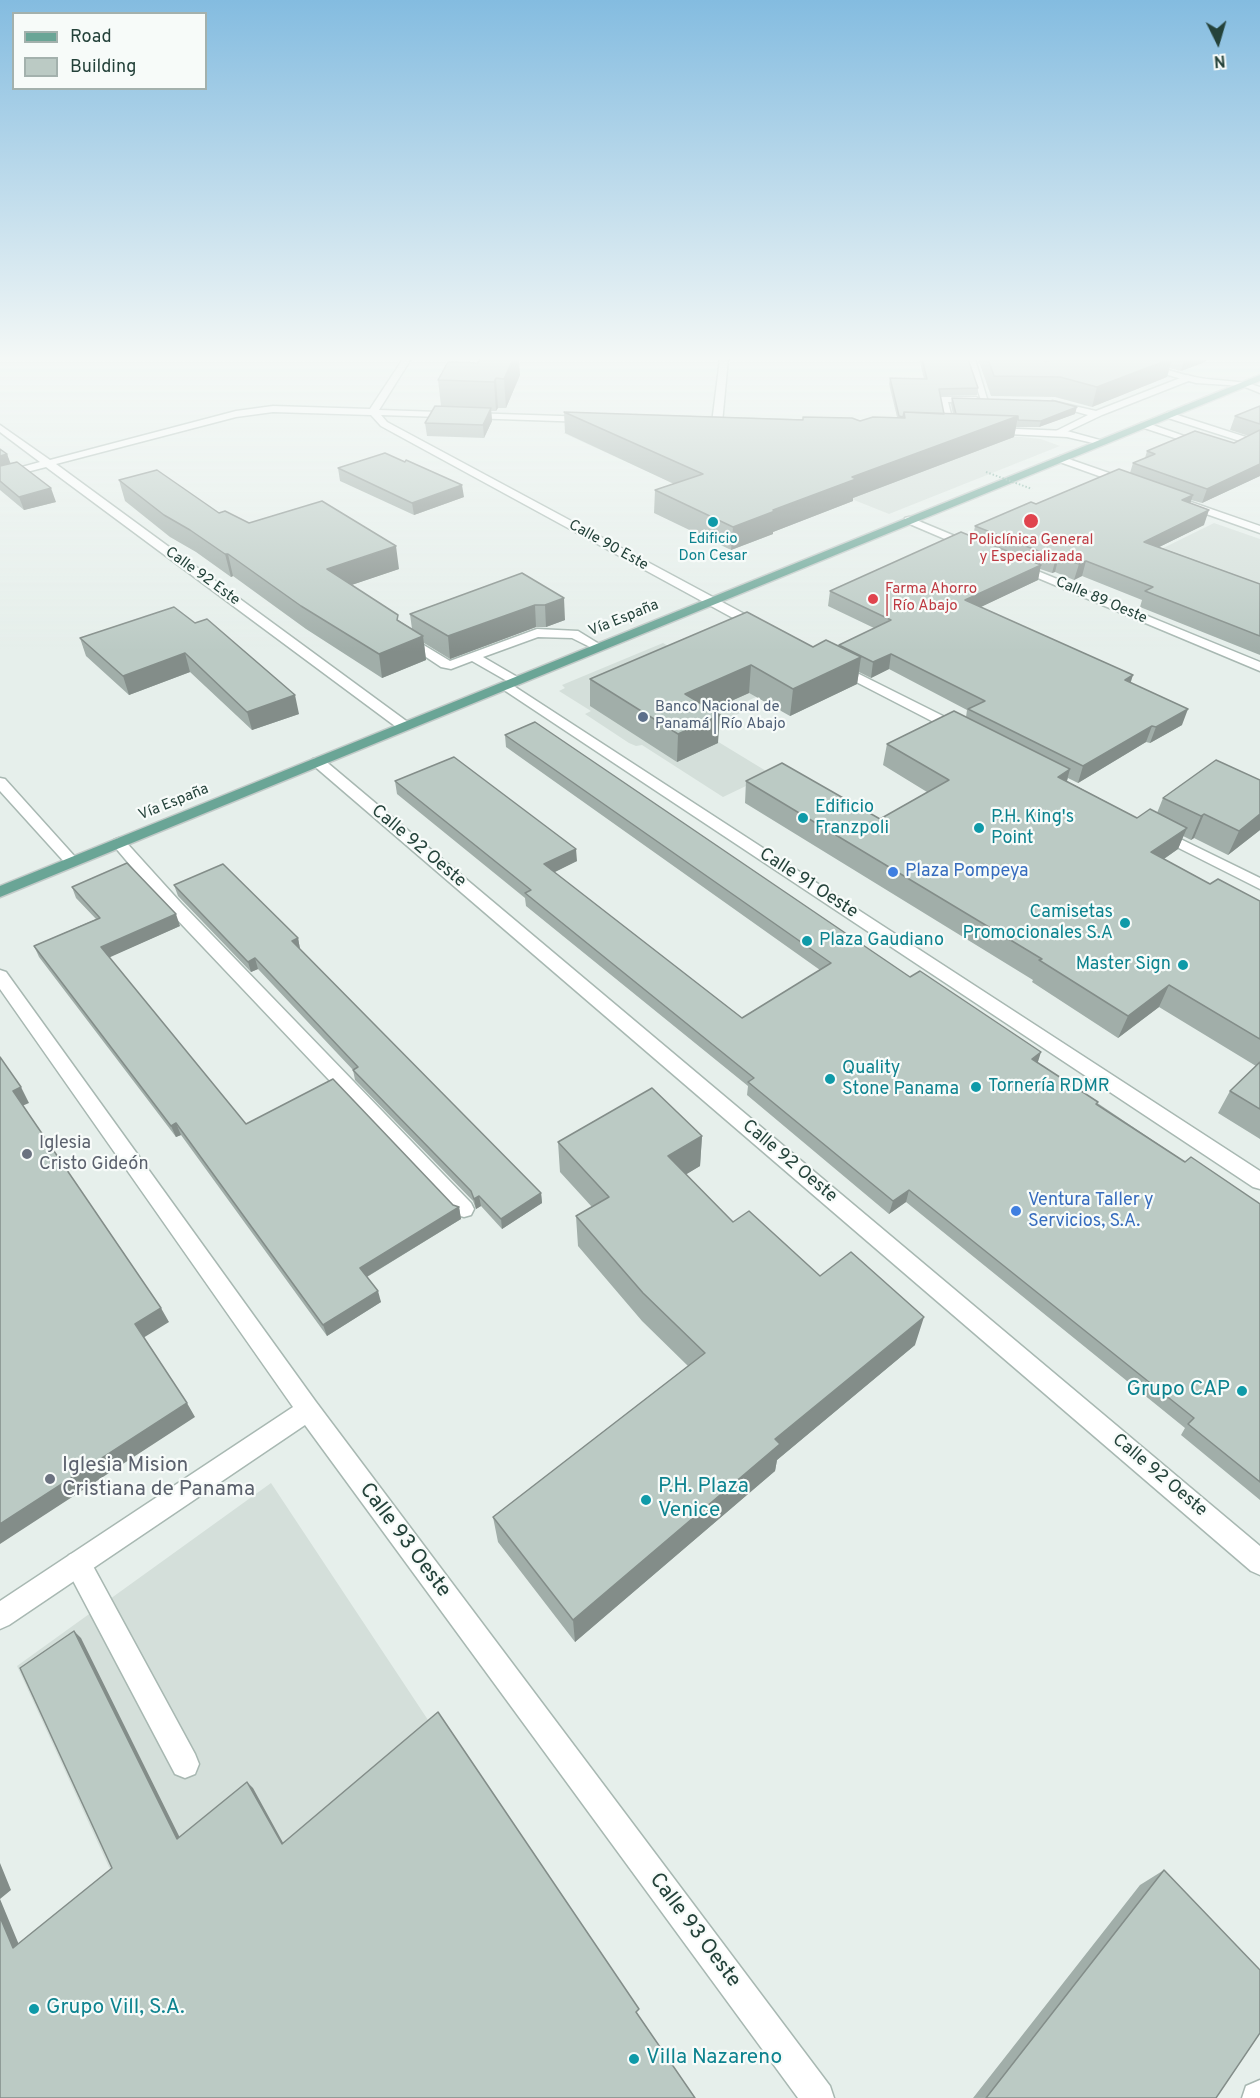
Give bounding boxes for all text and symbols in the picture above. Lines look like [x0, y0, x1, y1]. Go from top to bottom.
legend [12, 12, 207, 90]
north arrow [1188, 12, 1248, 72]
text: Road [70, 26, 112, 49]
text: N [1213, 49, 1226, 70]
text: Building [70, 56, 136, 79]
marker: Policlínica General y Especializada [1022, 512, 1040, 530]
marker: Edificio Don Cesar [706, 515, 720, 529]
street label: Calle 90 Este [565, 517, 651, 575]
place label: Edificio Don Cesar [679, 531, 747, 566]
place label: Policlínica General y Especializada [969, 532, 1093, 567]
street label: Calle 92 Este [161, 544, 243, 610]
street label: Calle 89 Oeste [1053, 574, 1149, 628]
place label: Farma Ahorro | Río Abajo [885, 581, 977, 616]
marker: Farma Ahorro | Río Abajo [866, 592, 880, 606]
street label: Vía España [586, 597, 662, 641]
place label: Banco Nacional de Panamá | Río Abajo [655, 699, 786, 734]
marker: Banco Nacional de Panamá | Río Abajo [636, 710, 650, 724]
street label: Vía España [136, 781, 212, 825]
place label: Edificio Franzpoli [815, 797, 889, 840]
street label: Calle 92 Oeste [366, 801, 470, 893]
place label: P.H. King's Point [991, 807, 1074, 850]
marker: Edificio Franzpoli [796, 811, 810, 825]
marker: P.H. King's Point [972, 821, 986, 835]
street label: Calle 91 Oeste [755, 844, 861, 924]
place label: Plaza Pompeya [905, 861, 1029, 883]
marker: Plaza Pompeya [886, 865, 900, 879]
place label: Camisetas Promocionales S.A [963, 902, 1113, 944]
marker: Camisetas Promocionales S.A [1118, 916, 1132, 930]
place label: Plaza Gaudiano [819, 930, 944, 952]
marker: Plaza Gaudiano [800, 934, 814, 948]
place label: Master Sign [1076, 954, 1171, 976]
marker: Master Sign [1176, 958, 1190, 972]
place label: Quality Stone Panama [842, 1058, 959, 1100]
marker: Quality Stone Panama [823, 1072, 837, 1086]
place label: Tornería RDMR [988, 1076, 1110, 1098]
marker: Tornería RDMR [969, 1080, 983, 1094]
street label: Calle 92 Oeste [737, 1116, 841, 1208]
place label: Iglesia Cristo Gideón [39, 1133, 149, 1176]
marker: Iglesia Cristo Gideón [20, 1147, 34, 1161]
place label: Ventura Taller y Servicios, S.A. [1028, 1190, 1154, 1232]
marker: Ventura Taller y Servicios, S.A. [1009, 1204, 1023, 1218]
place label: Grupo CAP [1127, 1378, 1230, 1404]
marker: Grupo CAP [1235, 1384, 1249, 1398]
street label: Calle 92 Oeste [1107, 1430, 1211, 1522]
place label: Iglesia Mision Cristiana de Panama [62, 1454, 255, 1504]
marker: Iglesia Mision Cristiana de Panama [43, 1472, 57, 1486]
place label: P.H. Plaza Venice [658, 1475, 749, 1525]
street label: Calle 93 Oeste [353, 1479, 455, 1603]
marker: P.H. Plaza Venice [639, 1493, 653, 1507]
street label: Calle 93 Oeste [643, 1869, 745, 1993]
place label: Grupo Vill, S.A. [46, 1996, 185, 2022]
marker: Grupo Vill, S.A. [27, 2002, 41, 2016]
place label: Villa Nazareno [646, 2046, 782, 2072]
marker: Villa Nazareno [627, 2052, 641, 2066]

